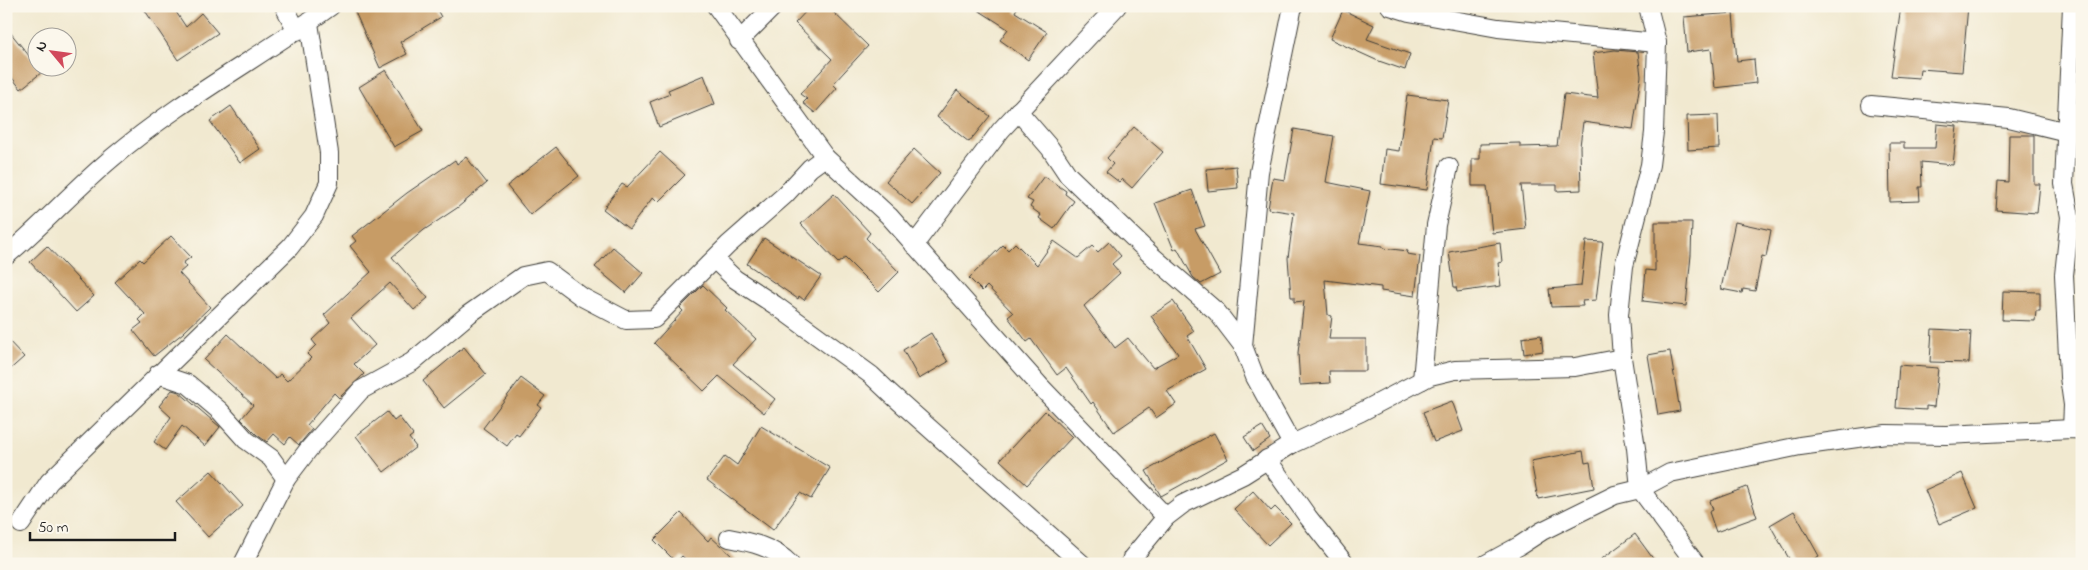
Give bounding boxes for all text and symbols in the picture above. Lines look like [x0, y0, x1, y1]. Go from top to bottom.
north arrow [28, 28, 78, 78]
text: N [30, 37, 53, 56]
scale bar [30, 510, 175, 542]
text: 50 m [38, 517, 69, 539]

